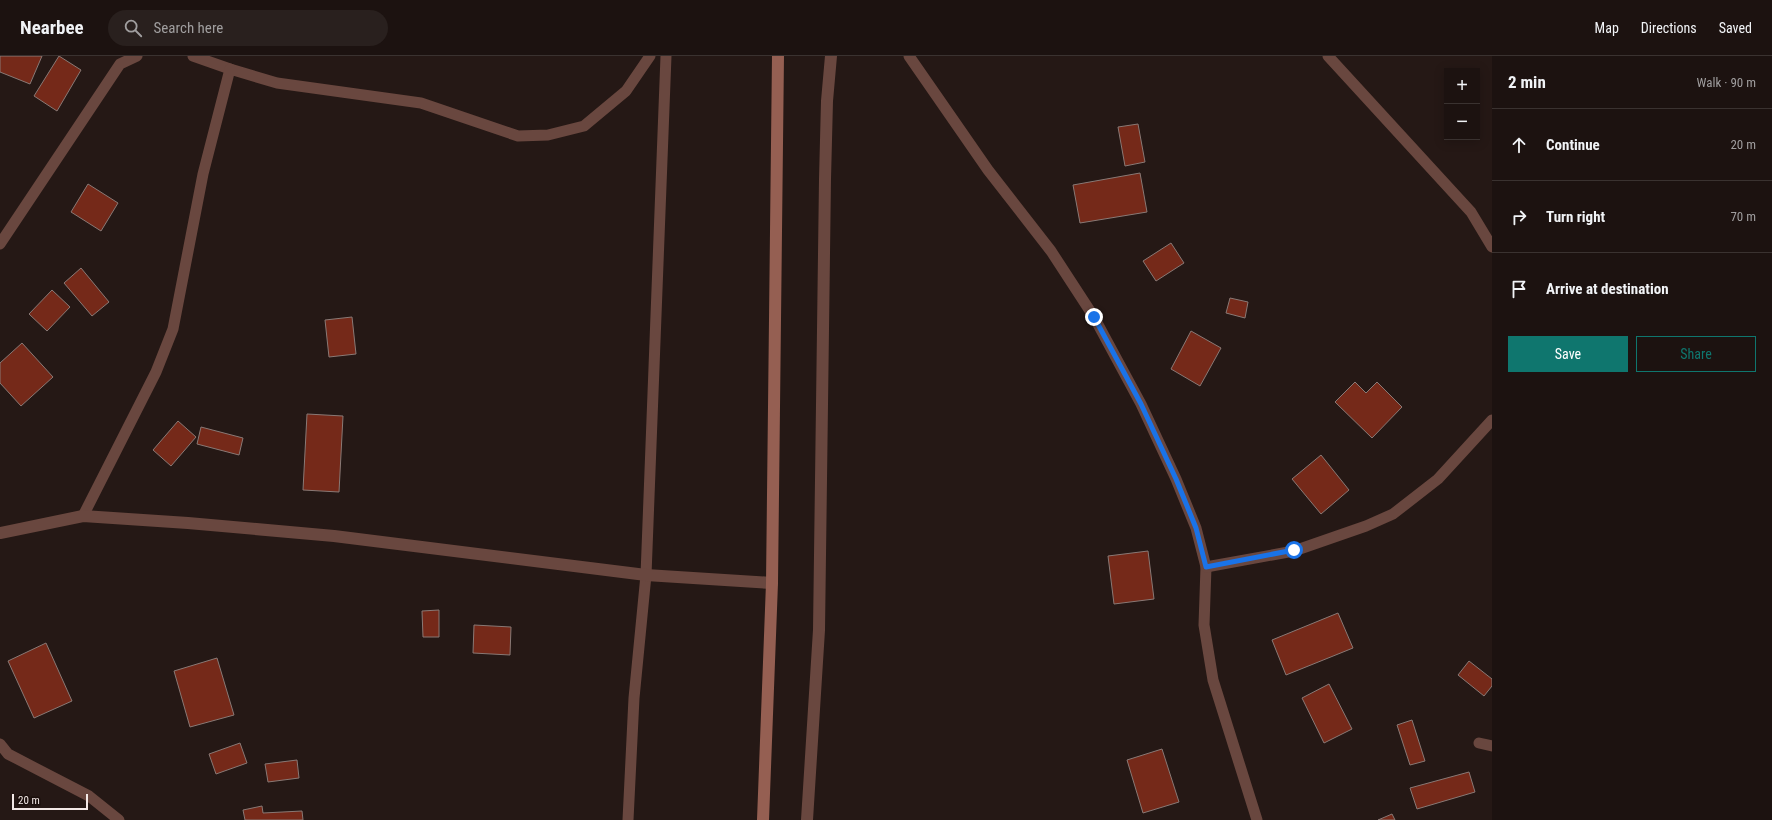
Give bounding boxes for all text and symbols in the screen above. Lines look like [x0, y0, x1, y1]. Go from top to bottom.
search box [108, 10, 388, 46]
text: Nearbee [20, 16, 84, 39]
icon: search [122, 17, 144, 39]
text: Search here [154, 19, 223, 37]
text: Map [1595, 20, 1619, 36]
text: Directions [1641, 20, 1697, 36]
text: Saved [1719, 20, 1752, 36]
map controls [1444, 68, 1480, 140]
button: + [1444, 68, 1480, 104]
text: 2 min [1508, 72, 1546, 92]
text: Walk · 90 m [1696, 75, 1756, 90]
button: − [1444, 104, 1480, 140]
icon: ahead [1508, 134, 1530, 156]
text: Continue [1546, 136, 1600, 154]
text: 20 m [1730, 137, 1756, 152]
icon: right [1508, 206, 1530, 228]
text: Turn right [1546, 208, 1605, 226]
text: 70 m [1730, 209, 1756, 224]
icon: arrive [1508, 278, 1530, 300]
text: Arrive at destination [1546, 280, 1669, 298]
route end [1085, 308, 1103, 326]
button: Save [1508, 336, 1628, 372]
button: Share [1636, 336, 1756, 372]
route start [1285, 541, 1303, 559]
scale bar [12, 792, 88, 811]
text: 20 m [18, 794, 40, 807]

